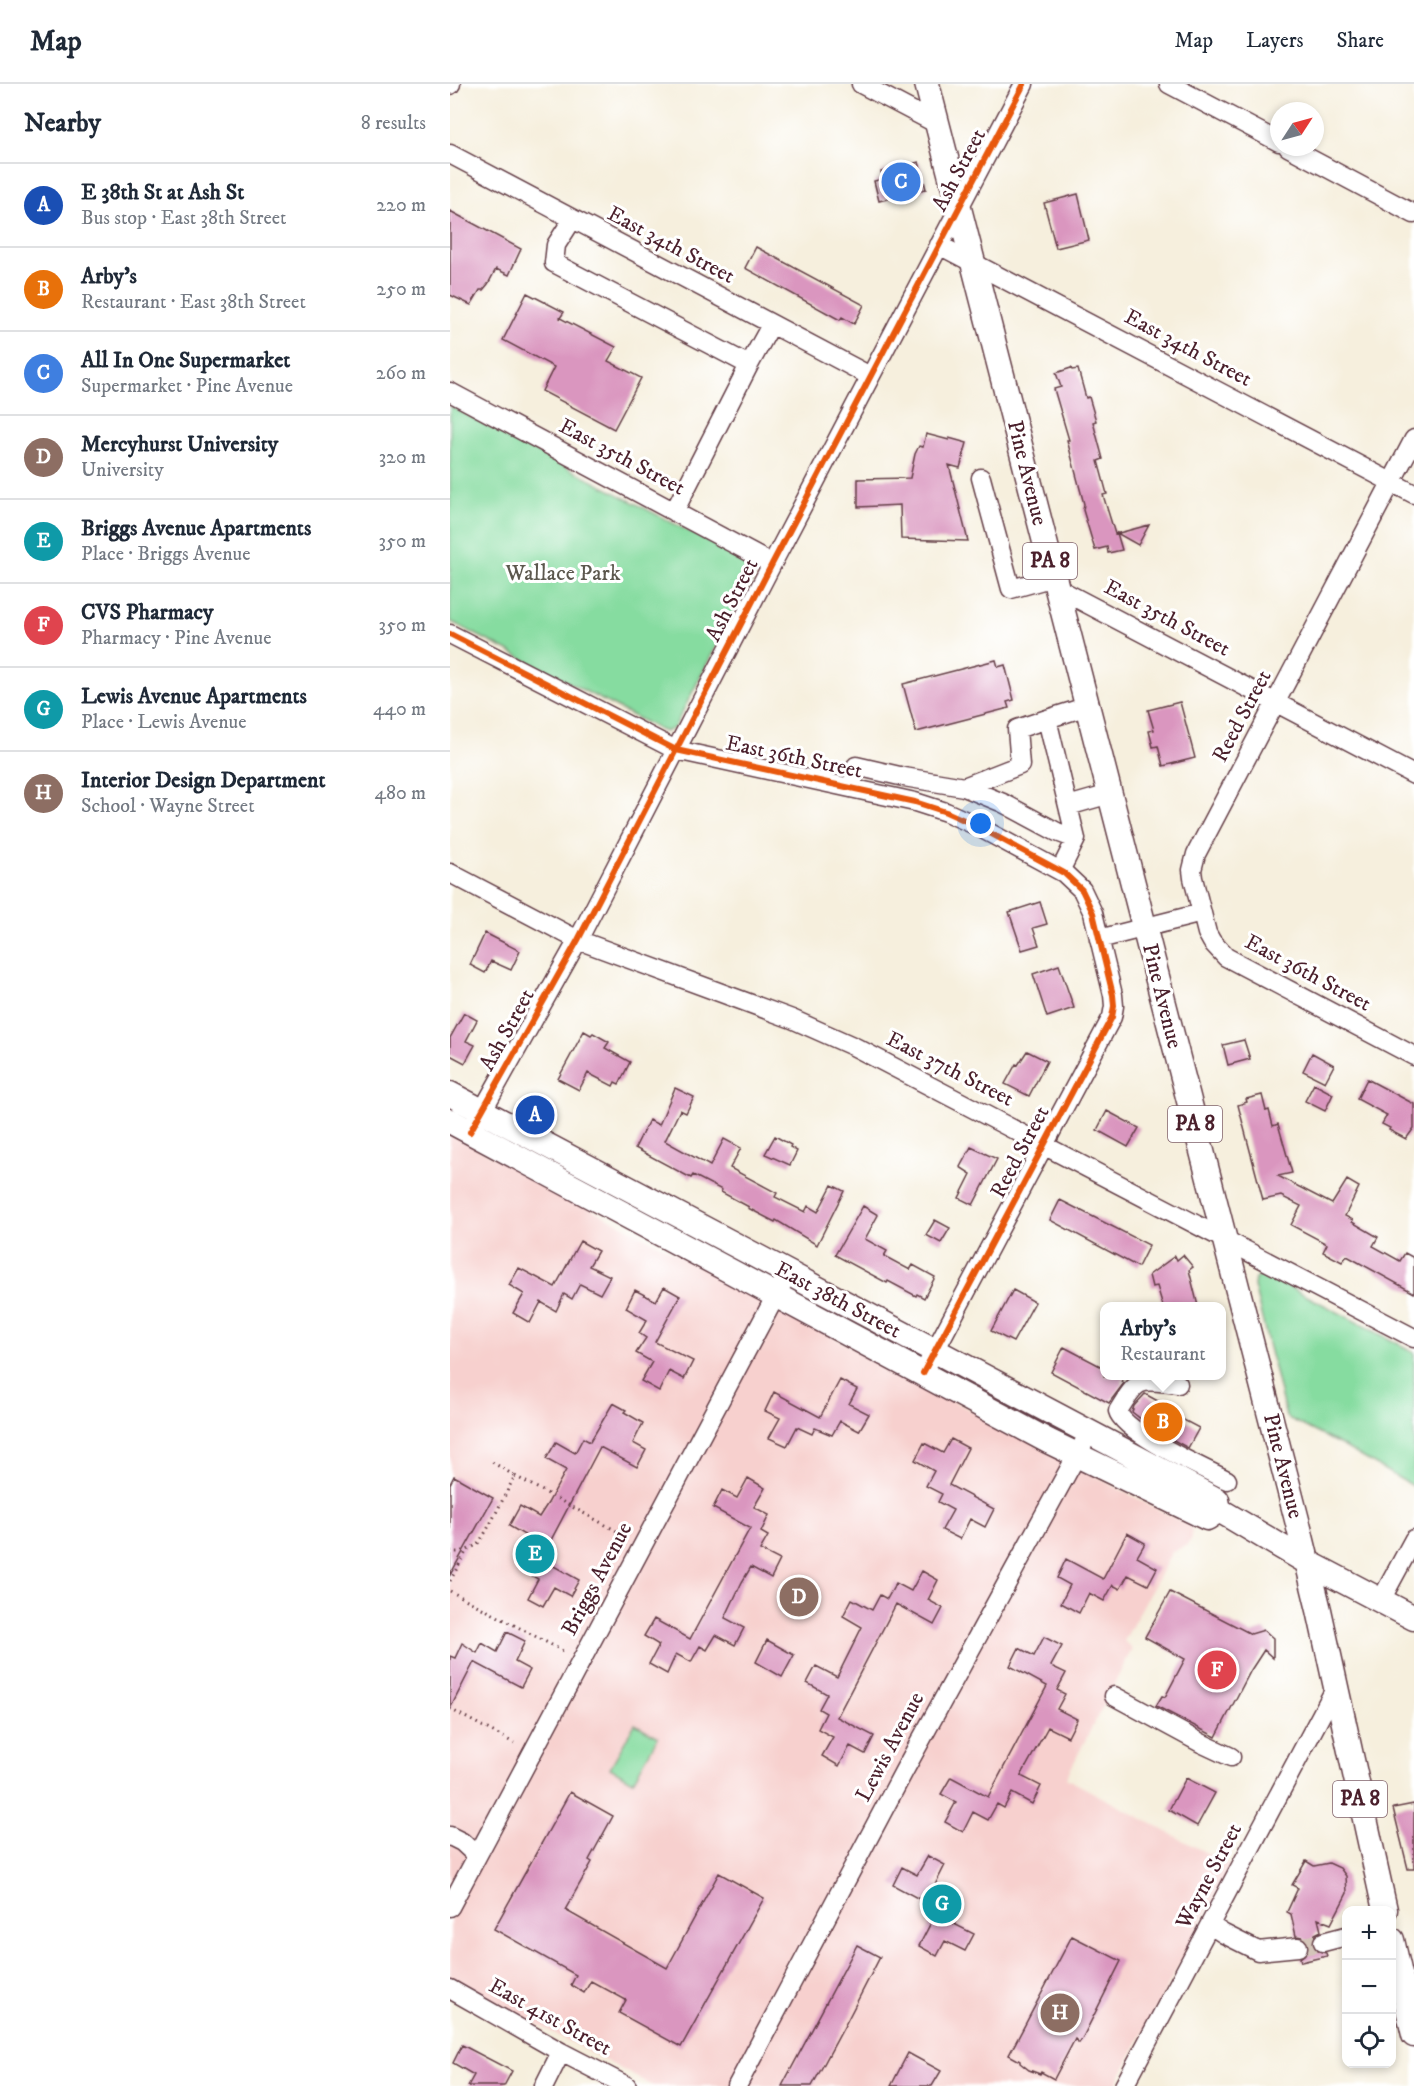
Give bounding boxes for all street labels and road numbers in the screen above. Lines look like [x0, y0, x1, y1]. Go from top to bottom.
street label: Ash Street [926, 124, 992, 216]
street label: East 34th Street [603, 200, 739, 290]
street label: East 34th Street [1120, 303, 1256, 393]
street label: East 35th Street [555, 413, 689, 501]
street label: Pine Avenue [1001, 418, 1053, 528]
road number: PA 8 [1023, 543, 1077, 579]
street label: Ash Street [700, 554, 764, 646]
street label: East 35th Street [1100, 574, 1234, 662]
street label: Reed Street [1206, 665, 1278, 767]
street label: East 36th Street [723, 729, 865, 785]
street label: East 36th Street [1240, 928, 1376, 1018]
street label: Pine Avenue [1136, 941, 1188, 1051]
street label: Ash Street [473, 984, 541, 1076]
street label: East 37th Street [882, 1025, 1018, 1113]
street label: Reed Street [984, 1101, 1056, 1203]
road number: PA 8 [1168, 1106, 1222, 1142]
street label: East 38th Street [770, 1256, 906, 1344]
street label: Pine Avenue [1257, 1411, 1309, 1521]
street label: Briggs Avenue [556, 1518, 638, 1640]
street label: Lewis Avenue [850, 1688, 930, 1806]
road number: PA 8 [1333, 1781, 1387, 1817]
street label: Wayne Street [1169, 1819, 1248, 1934]
street label: East 41st Street [484, 1972, 616, 2062]

